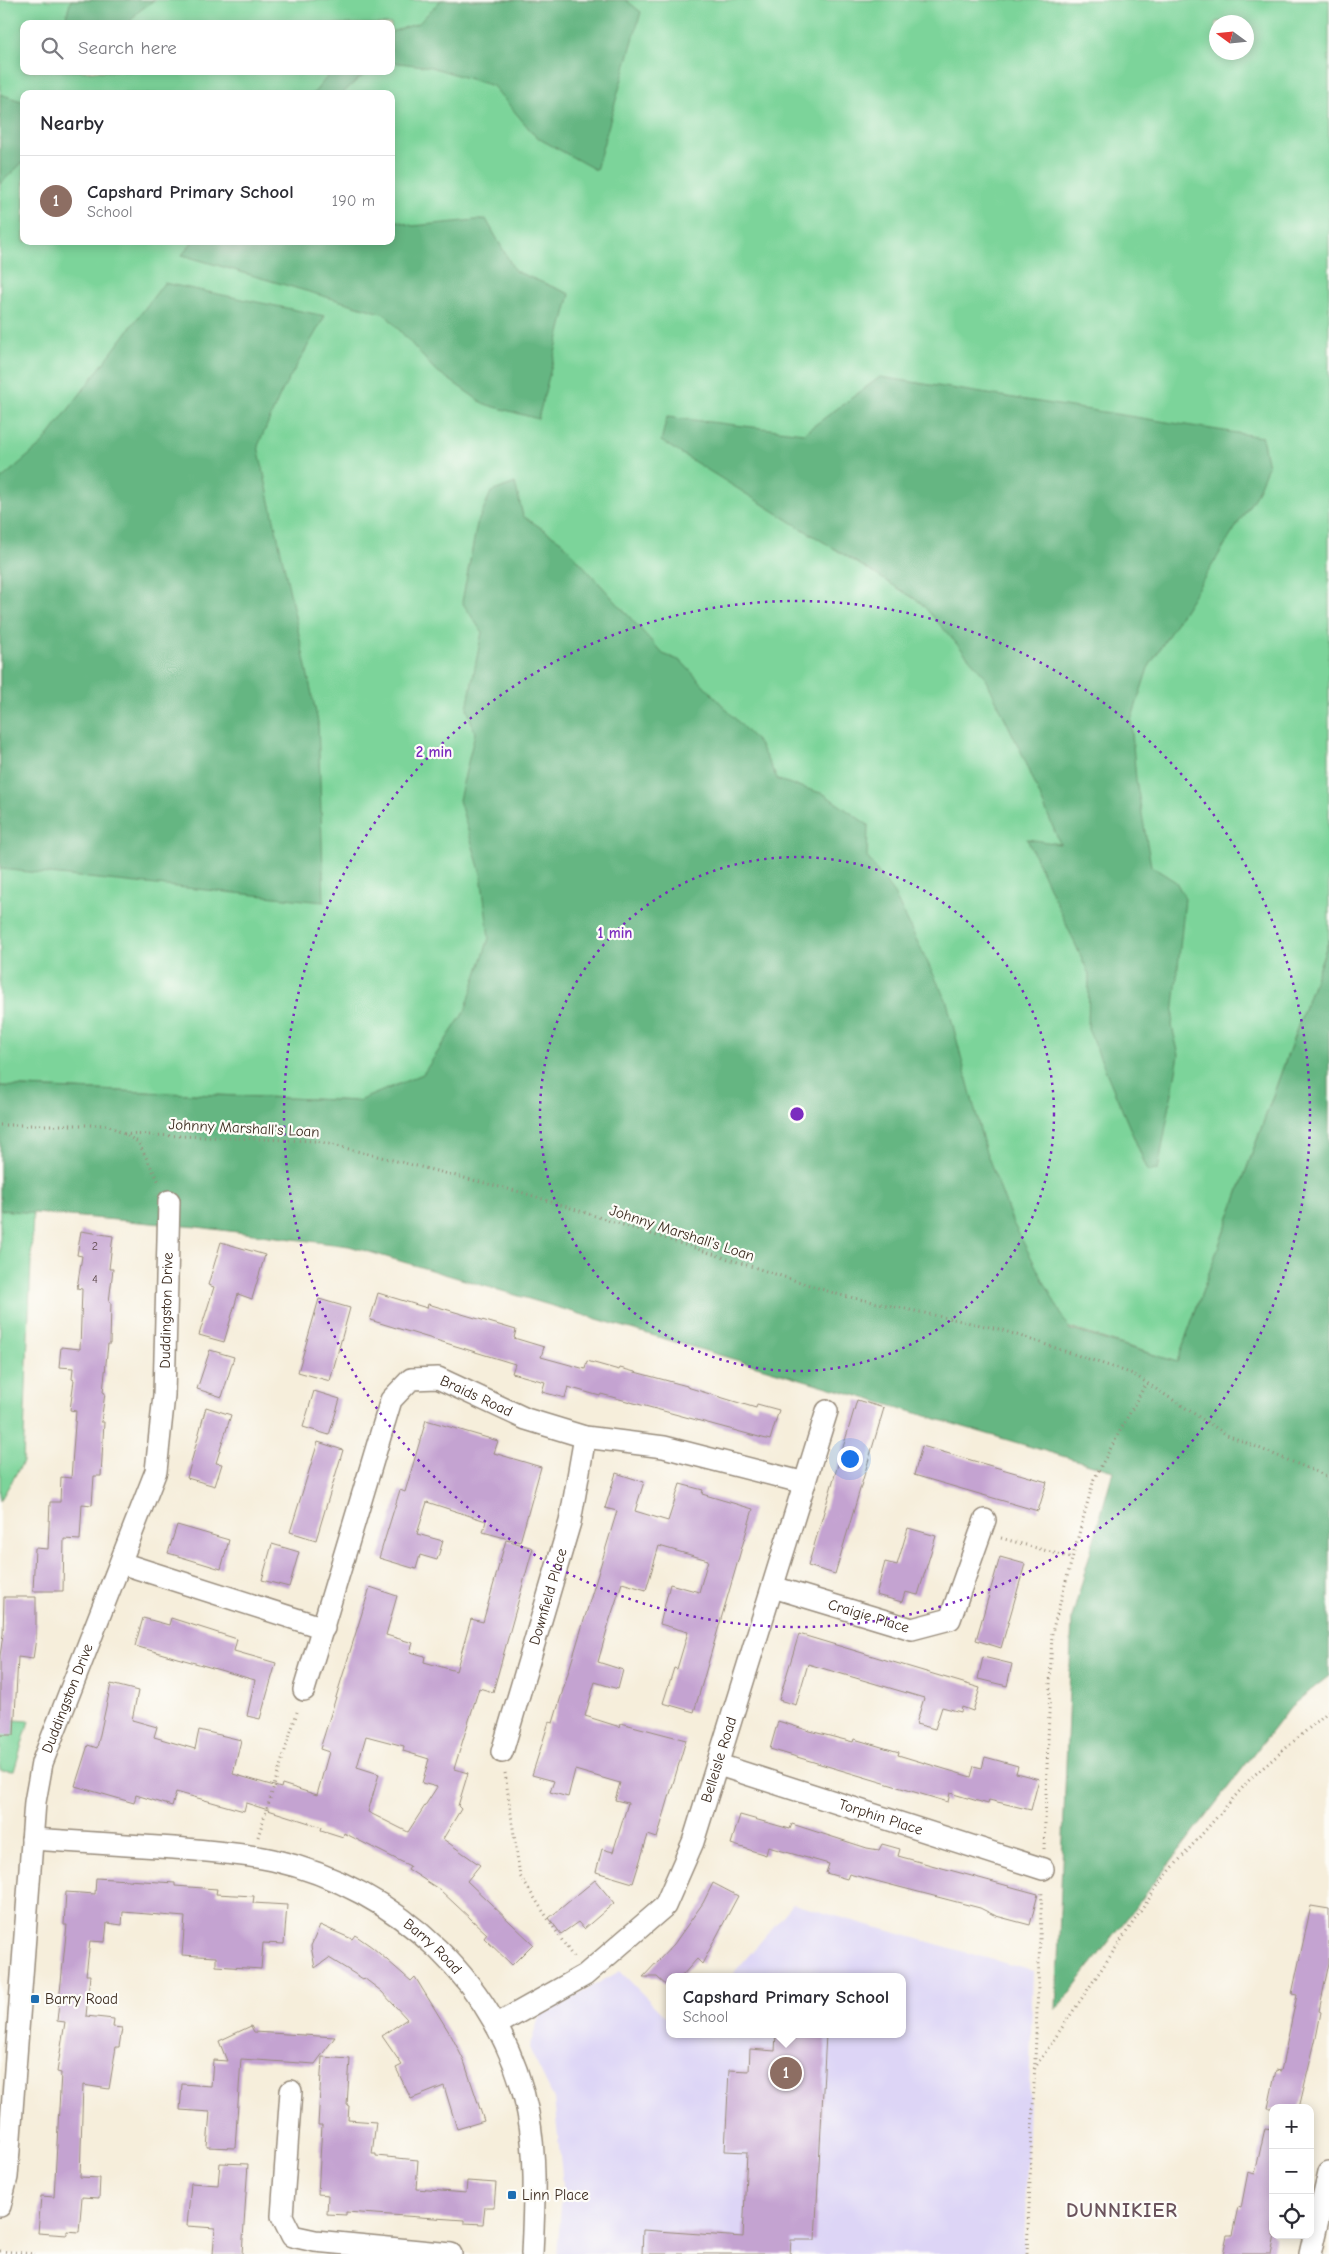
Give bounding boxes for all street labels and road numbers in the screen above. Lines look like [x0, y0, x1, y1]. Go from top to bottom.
street label: Johnny Marshall's Loan [168, 1115, 320, 1141]
street label: Johnny Marshall's Loan [607, 1201, 757, 1265]
street label: Duddingston Drive [156, 1252, 177, 1369]
street label: Braids Road [437, 1371, 515, 1420]
street label: Downfield Place [525, 1546, 571, 1647]
street label: Craigie Place [826, 1595, 912, 1637]
street label: Duddingston Drive [38, 1640, 97, 1756]
street label: Belleisle Road [697, 1714, 740, 1805]
street label: Torphin Place [837, 1795, 926, 1839]
street label: Barry Road [400, 1915, 466, 1978]

